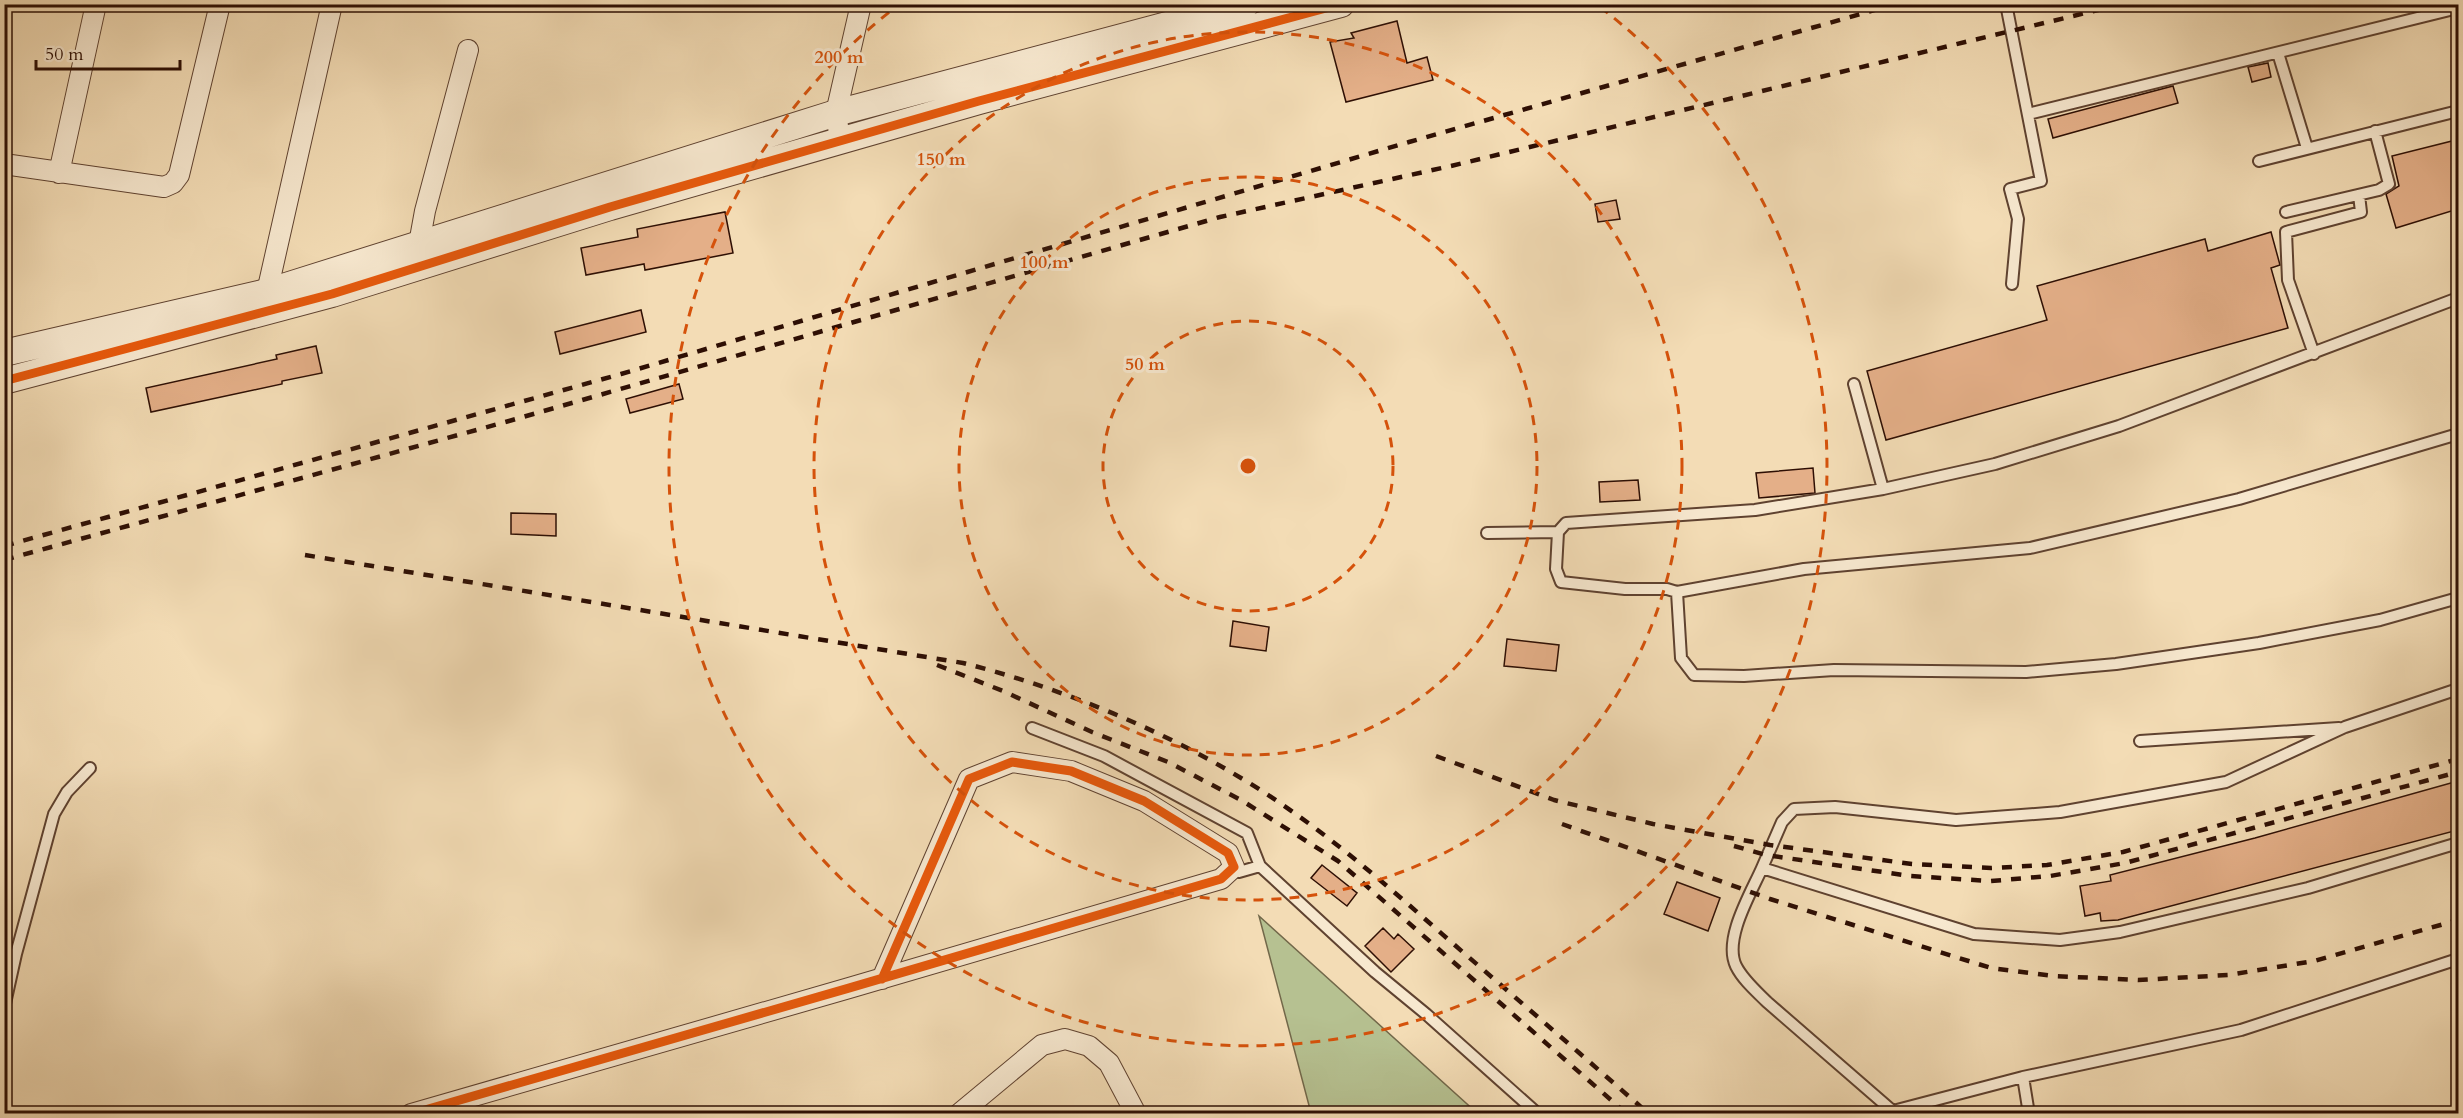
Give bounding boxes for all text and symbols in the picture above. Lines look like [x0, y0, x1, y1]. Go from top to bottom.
scale bar [36, 33, 180, 71]
text: 50 m [45, 42, 84, 67]
text: 200 m [814, 45, 864, 70]
text: 150 m [916, 147, 966, 172]
text: 100 m [1019, 250, 1069, 275]
text: 50 m [1125, 352, 1165, 377]
centre of rings [1238, 456, 1258, 476]

